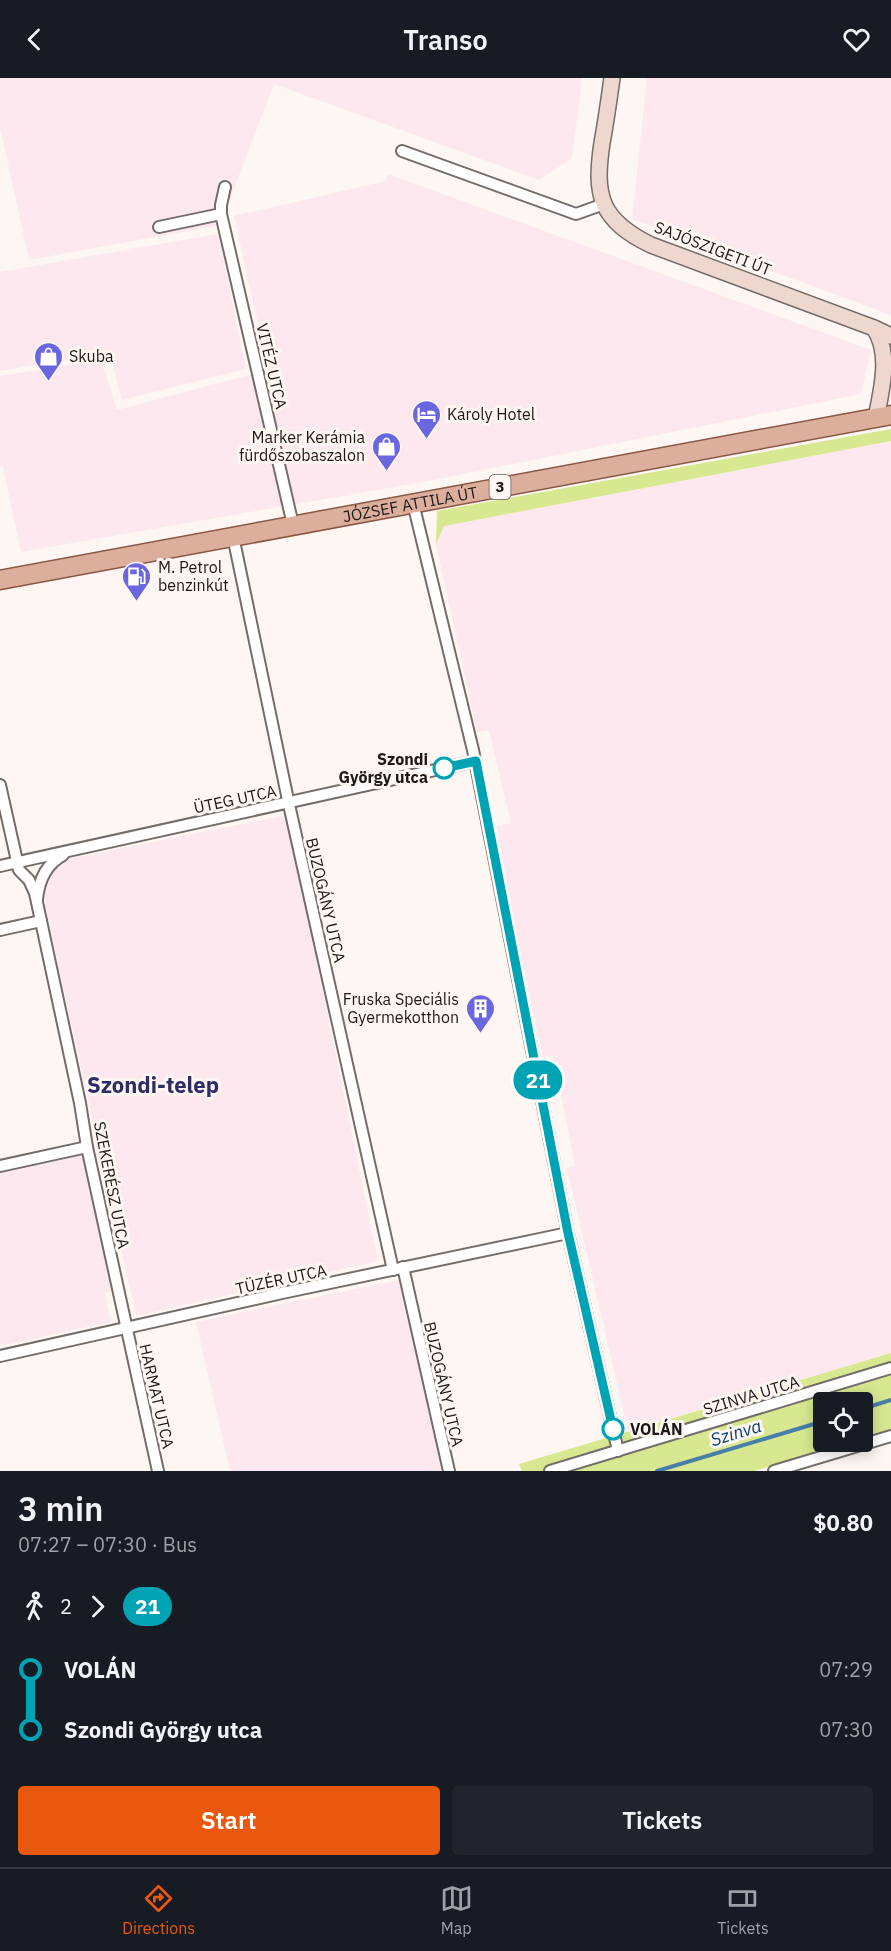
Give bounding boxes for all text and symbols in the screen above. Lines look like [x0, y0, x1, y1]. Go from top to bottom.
text: Transo [403, 22, 488, 57]
icon: back [18, 23, 51, 56]
icon: heart [840, 23, 873, 56]
street label: SAJÓSZIGETI ÚT [652, 216, 775, 280]
street label: VITÉZ UTCA [252, 321, 293, 411]
shop icon: Skuba [32, 340, 64, 382]
place label: Skuba [69, 346, 114, 366]
hotel icon: Károly Hotel [410, 398, 442, 440]
place label: Károly Hotel [447, 404, 535, 424]
place label: Marker Kerámia fürdőszobaszalon [239, 427, 365, 465]
shop icon: Marker Kerámia fürdőszobaszalon [370, 430, 402, 472]
road number: 3 [490, 475, 510, 499]
street label: JÓZSEF ATTILA ÚT [341, 482, 479, 526]
place label: M. Petrol benzinkút [158, 557, 229, 595]
fuel station icon: M. Petrol benzinkút [121, 560, 153, 602]
place label: Szondi György utca [339, 749, 428, 787]
marker: Szondi György utca [433, 757, 455, 779]
street label: ÜTEG UTCA [192, 780, 278, 818]
street label: BUZOGÁNY UTCA [302, 835, 351, 964]
place label: Fruska Speciális Gyermekotthon [343, 989, 459, 1027]
building icon: Fruska Speciális Gyermekotthon [464, 992, 496, 1034]
line badge: 21 [511, 1060, 565, 1100]
text: 21 [525, 1066, 551, 1094]
district label: Szondi-telep [87, 1070, 219, 1099]
street label: SZEKERÉSZ UTCA [90, 1120, 135, 1250]
street label: TÜZÉR UTCA [233, 1259, 328, 1298]
street label: BUZOGÁNY UTCA [420, 1319, 469, 1448]
street label: HARMAT UTCA [135, 1342, 179, 1450]
street label: SZINVA UTCA [701, 1371, 801, 1419]
map controls [813, 1392, 873, 1452]
button: locate [813, 1392, 873, 1452]
water label: Szinva [707, 1414, 764, 1451]
marker: VOLÁN [602, 1418, 624, 1440]
place label: VOLÁN [630, 1418, 683, 1439]
text: 3 min [18, 1487, 103, 1530]
text: $0.80 [813, 1508, 873, 1537]
text: 07:27 – 07:30 · Bus [18, 1531, 197, 1558]
icon: walk [18, 1590, 51, 1623]
icon: forward [81, 1590, 114, 1623]
text: 21 [135, 1592, 160, 1620]
text: 2 [60, 1593, 72, 1620]
text: VOLÁN [64, 1655, 136, 1684]
text: 07:29 [819, 1656, 873, 1683]
text: Szondi György utca [64, 1715, 262, 1744]
text: 07:30 [819, 1716, 873, 1743]
button: Start [18, 1786, 440, 1855]
button: Tickets [452, 1786, 873, 1855]
tab: Directions [122, 1882, 195, 1938]
tab: Map [440, 1882, 473, 1938]
tab: Tickets [717, 1882, 769, 1938]

